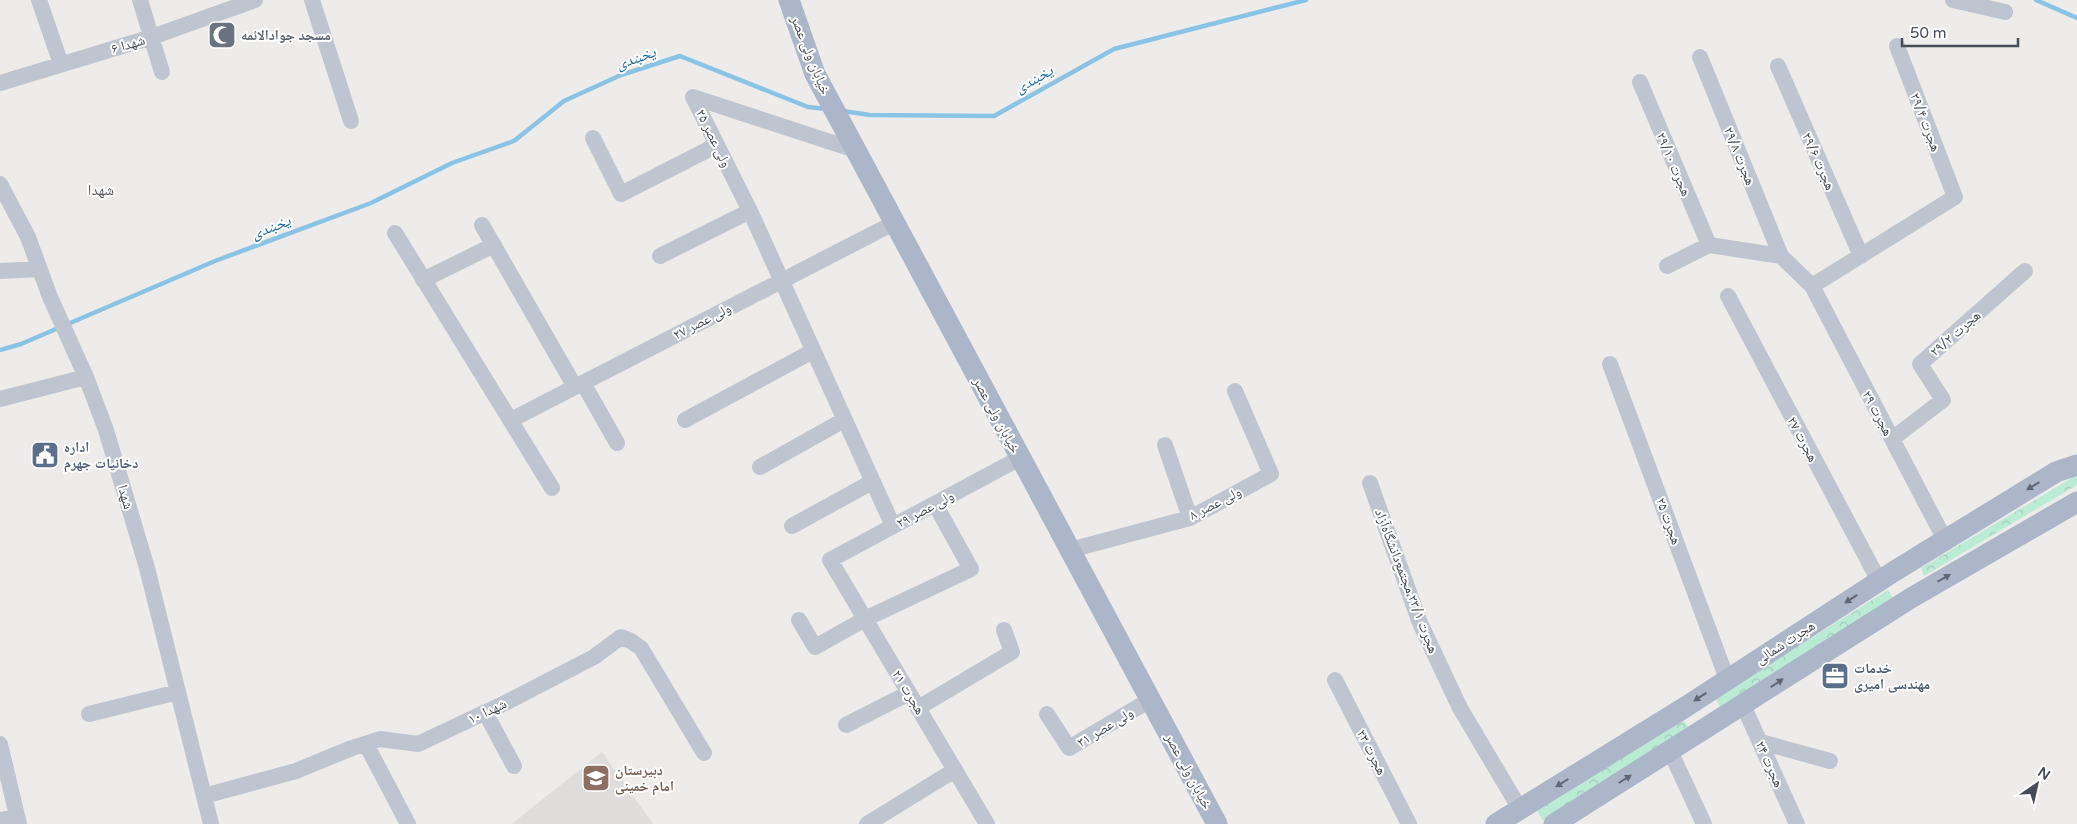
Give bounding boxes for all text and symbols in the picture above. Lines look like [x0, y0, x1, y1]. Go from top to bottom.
street label: خیابان ولی عصر [787, 13, 834, 97]
scale bar [1902, 15, 2018, 47]
mosque icon: مسجد جوادالائمه [207, 20, 237, 50]
text: 50 m [1910, 24, 1947, 42]
place label: مسجد جوادالائمه [241, 27, 331, 44]
street label: شهدا ۶ [109, 32, 147, 57]
water label: یخبندی [614, 43, 659, 73]
water label: یخبندی [1012, 61, 1057, 97]
street label: هجرت ۲۹/۴ [1907, 90, 1945, 154]
street label: ولی عصر ۲۵ [692, 106, 735, 170]
street label: هجرت ۲۹/۸ [1720, 124, 1759, 188]
street label: هجرت ۲۹/۱۰ [1652, 130, 1695, 199]
street label: هجرت ۲۹/۶ [1798, 130, 1839, 193]
district label: شهدا [88, 181, 114, 199]
water label: یخبندی [249, 211, 294, 243]
street label: ولی عصر ۲۷ [670, 300, 734, 343]
street label: هجرت ۲۹/۲ [1927, 307, 1984, 360]
street label: خیابان ولی عصر [969, 374, 1024, 456]
street label: هجرت ۲۹ [1859, 388, 1897, 439]
street label: هجرت ۲۷ [1784, 414, 1822, 465]
place label: اداره دخانیات جهرم [64, 439, 138, 473]
public building icon: اداره دخانیات جهرم [30, 440, 60, 470]
one-way arrow [2027, 481, 2040, 490]
street label: شهدا [114, 483, 137, 511]
street label: ولی عصر ۸ [1186, 483, 1244, 524]
street label: ولی عصر ۲۹ [894, 487, 957, 532]
street label: هجرت ۲۵ [1652, 495, 1685, 547]
street label: هجرت ۲۳/۱،مجتمع‌دانشگاه‌آزاد [1370, 506, 1442, 656]
one-way arrow [1937, 574, 1952, 582]
one-way arrow [1844, 595, 1857, 604]
street label: هجرت شمالی [1752, 617, 1818, 668]
place label: خدمات مهندسی امیری [1854, 660, 1930, 693]
office icon: خدمات مهندسی امیری [1820, 661, 1850, 691]
street label: هجرت ۲۱ [889, 667, 929, 718]
one-way arrow [1771, 678, 1784, 688]
one-way arrow [1693, 693, 1706, 702]
street label: شهدا ۱۰ [465, 695, 509, 728]
street label: ولی عصر ۳۱ [1074, 704, 1136, 751]
street label: هجرت ۲۳ [1353, 726, 1390, 778]
street label: خیابان ولی عصر [1161, 730, 1216, 812]
street label: هجرت ۲۴ [1752, 738, 1787, 790]
north arrow [2012, 759, 2062, 809]
place label: دبیرستان امام خمینی [615, 762, 674, 796]
school or university icon: دبیرستان امام خمینی [581, 763, 611, 793]
text: N [2035, 763, 2053, 784]
one-way arrow [1619, 775, 1632, 784]
one-way arrow [1555, 779, 1568, 788]

